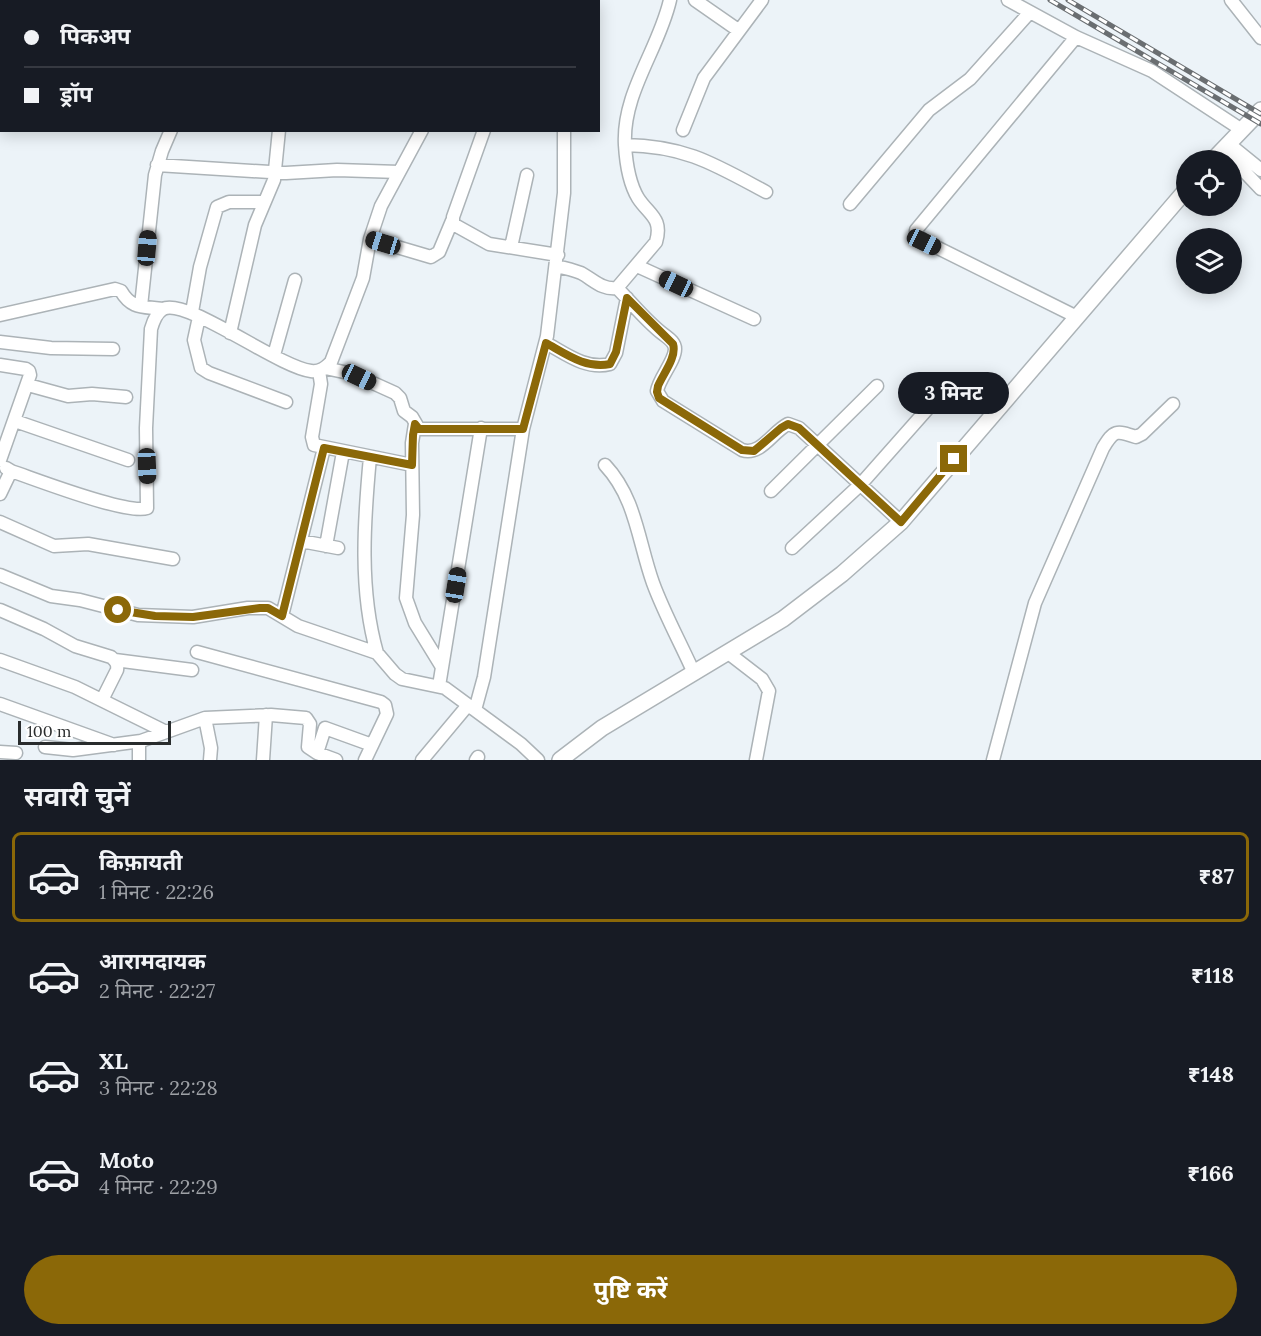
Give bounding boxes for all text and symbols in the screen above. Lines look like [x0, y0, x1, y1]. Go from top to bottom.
text: पिकअप [60, 22, 131, 50]
text: ड्रॉप [60, 80, 93, 108]
map controls [1176, 150, 1242, 294]
button: locate [1176, 150, 1242, 216]
car [904, 226, 944, 258]
button: layers [1176, 228, 1242, 294]
car [136, 229, 158, 267]
car [363, 229, 403, 257]
car [656, 268, 696, 300]
car [339, 361, 379, 393]
callout: 3 मिनट [898, 372, 1010, 414]
text: 3 मिनट [924, 380, 983, 405]
route end [940, 445, 967, 472]
car [137, 448, 157, 484]
car [444, 566, 468, 604]
route start [104, 596, 131, 623]
scale bar [18, 718, 171, 746]
text: 100 m [27, 721, 71, 741]
text: सवारी चुनें [24, 779, 130, 813]
text: किफ़ायती [99, 848, 183, 876]
icon: car [27, 850, 81, 904]
text: ₹87 [1199, 862, 1234, 890]
text: 1 मिनट · 22:26 [99, 879, 214, 904]
text: आरामदायक [99, 947, 206, 975]
icon: car [27, 949, 81, 1003]
text: ₹118 [1191, 961, 1234, 989]
text: 2 मिनट · 22:27 [99, 978, 215, 1003]
text: XL [99, 1047, 128, 1075]
icon: car [27, 1048, 81, 1102]
text: ₹148 [1188, 1060, 1234, 1088]
text: 3 मिनट · 22:28 [99, 1075, 218, 1100]
text: Moto [99, 1146, 154, 1174]
icon: car [27, 1147, 81, 1201]
text: ₹166 [1187, 1159, 1234, 1187]
text: 4 मिनट · 22:29 [99, 1174, 218, 1199]
button: पुष्टि करें [24, 1255, 1237, 1324]

